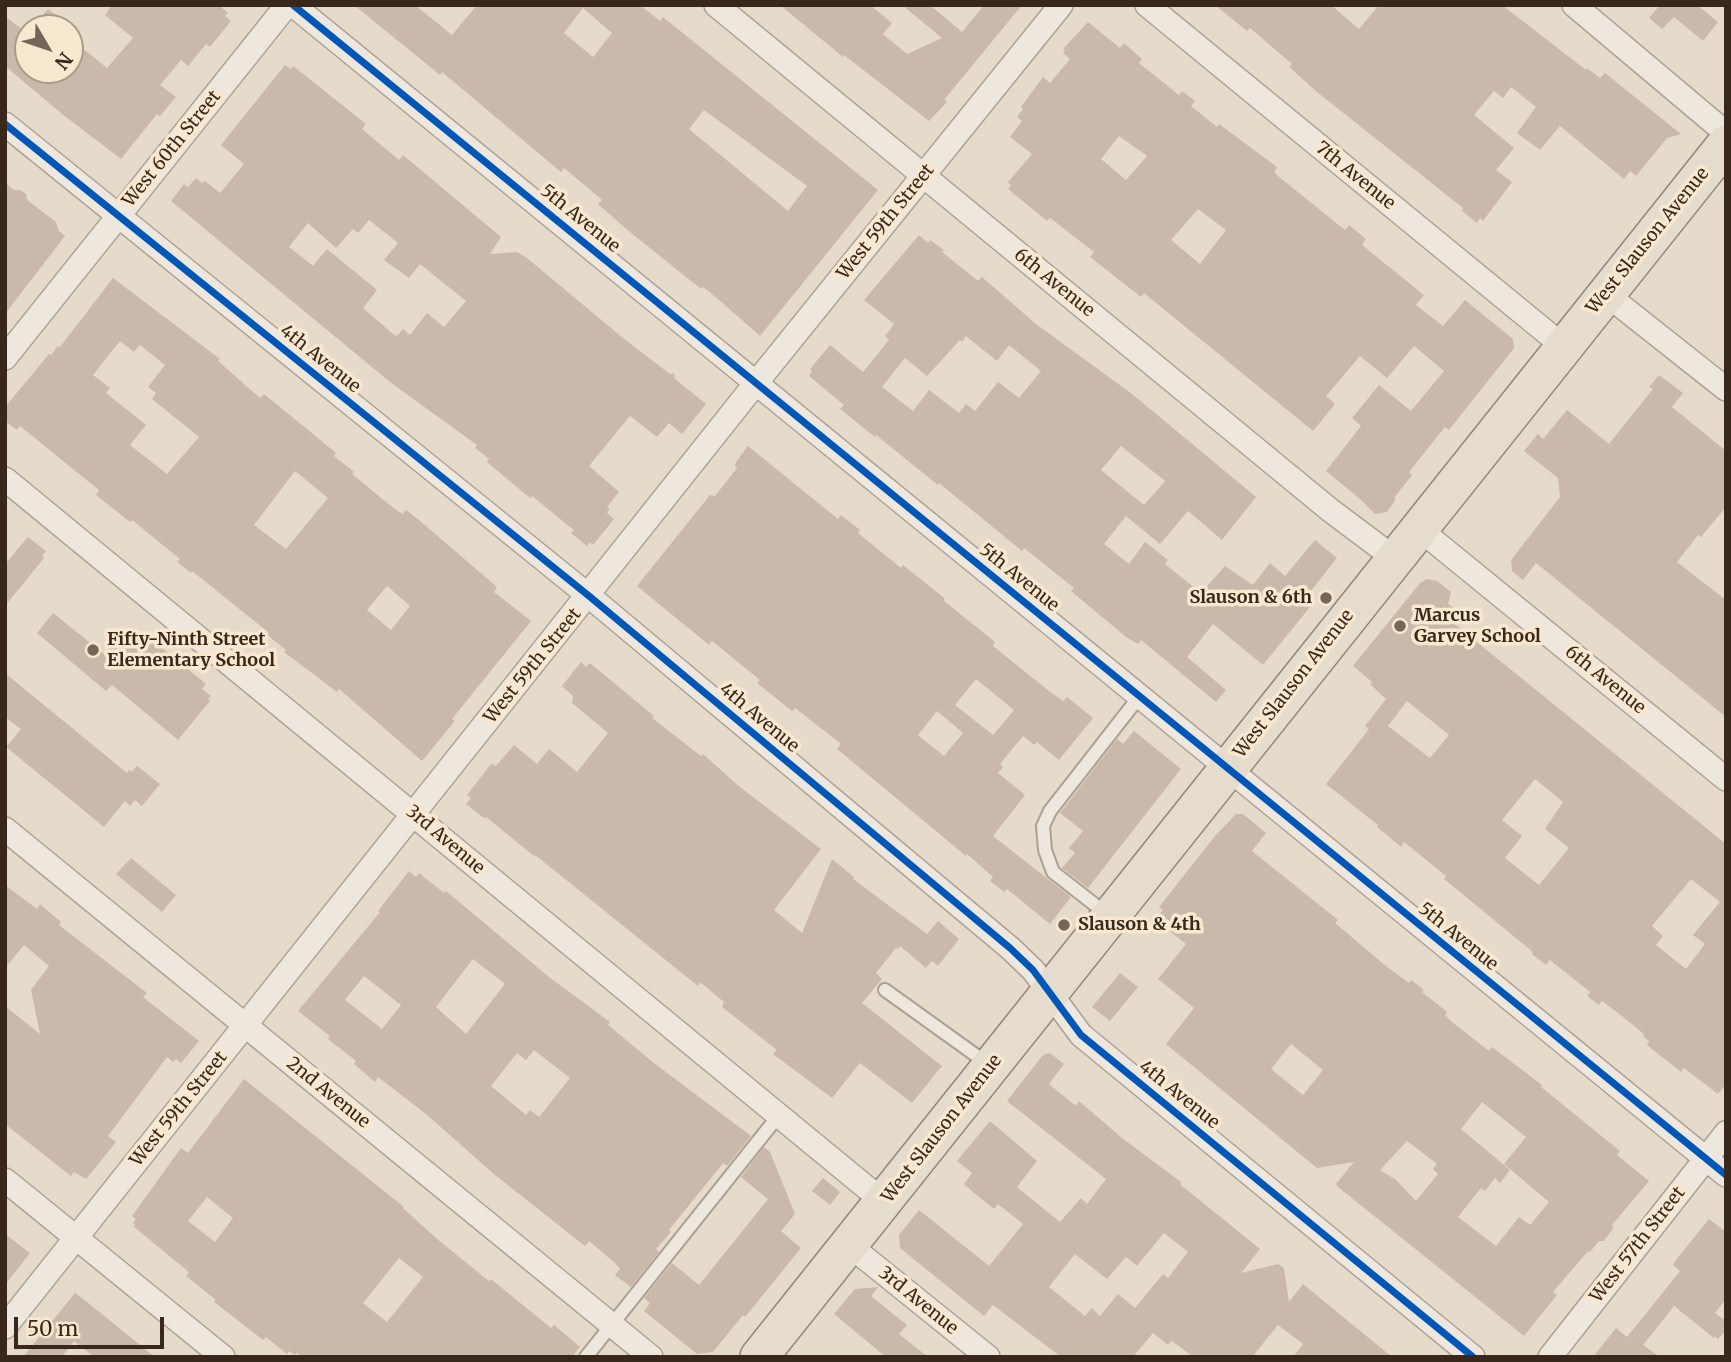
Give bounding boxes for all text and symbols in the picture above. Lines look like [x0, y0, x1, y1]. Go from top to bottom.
north arrow [14, 14, 84, 84]
text: N [50, 48, 78, 74]
street label: West 60th Street [118, 86, 226, 212]
street label: 7th Avenue [1311, 137, 1399, 215]
street label: West 59th Street [833, 160, 939, 284]
street label: West Slauson Avenue [1582, 163, 1714, 319]
street label: 5th Avenue [536, 180, 624, 258]
street label: 6th Avenue [1010, 244, 1098, 322]
street label: 4th Avenue [275, 320, 365, 398]
street label: 5th Avenue [975, 539, 1063, 617]
place label: Slauson & 6th [1189, 587, 1312, 609]
marker: Slauson & 6th [1318, 590, 1334, 606]
street label: West 59th Street [480, 604, 586, 728]
place label: Marcus Garvey School [1414, 605, 1541, 648]
street label: West Slauson Avenue [1229, 606, 1359, 762]
marker: Marcus Garvey School [1392, 618, 1408, 634]
place label: Fifty-Ninth Street Elementary School [107, 629, 275, 672]
street label: 6th Avenue [1561, 641, 1649, 719]
marker: Fifty-Ninth Street Elementary School [85, 642, 101, 658]
street label: 4th Avenue [715, 679, 803, 757]
street label: 3rd Avenue [401, 801, 489, 879]
street label: 5th Avenue [1414, 898, 1502, 976]
place label: Slauson & 4th [1078, 914, 1201, 936]
marker: Slauson & 4th [1056, 917, 1072, 933]
street label: West 59th Street [126, 1047, 232, 1171]
street label: West Slauson Avenue [877, 1051, 1007, 1207]
street label: 2nd Avenue [282, 1053, 374, 1133]
street label: 4th Avenue [1134, 1056, 1224, 1134]
street label: West 57th Street [1586, 1183, 1690, 1307]
street label: 3rd Avenue [874, 1262, 962, 1340]
scale bar [18, 1302, 168, 1346]
text: 50 m [27, 1315, 78, 1342]

